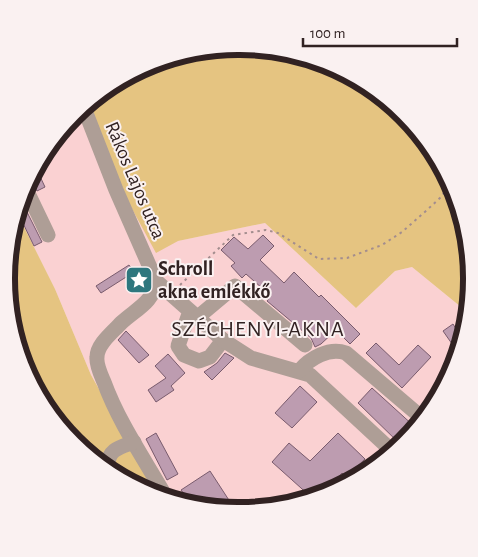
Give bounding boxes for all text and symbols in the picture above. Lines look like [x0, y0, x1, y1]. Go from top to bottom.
scale bar [303, 15, 457, 47]
text: 100 m [310, 26, 345, 41]
street label: Rákos Lajos utca [101, 119, 169, 242]
place label: Schroll akna emlékkő [158, 259, 270, 302]
place icon: Schroll akna emlékkő [124, 265, 154, 295]
district label: SZÉCHENYI-AKNA [171, 317, 345, 340]

